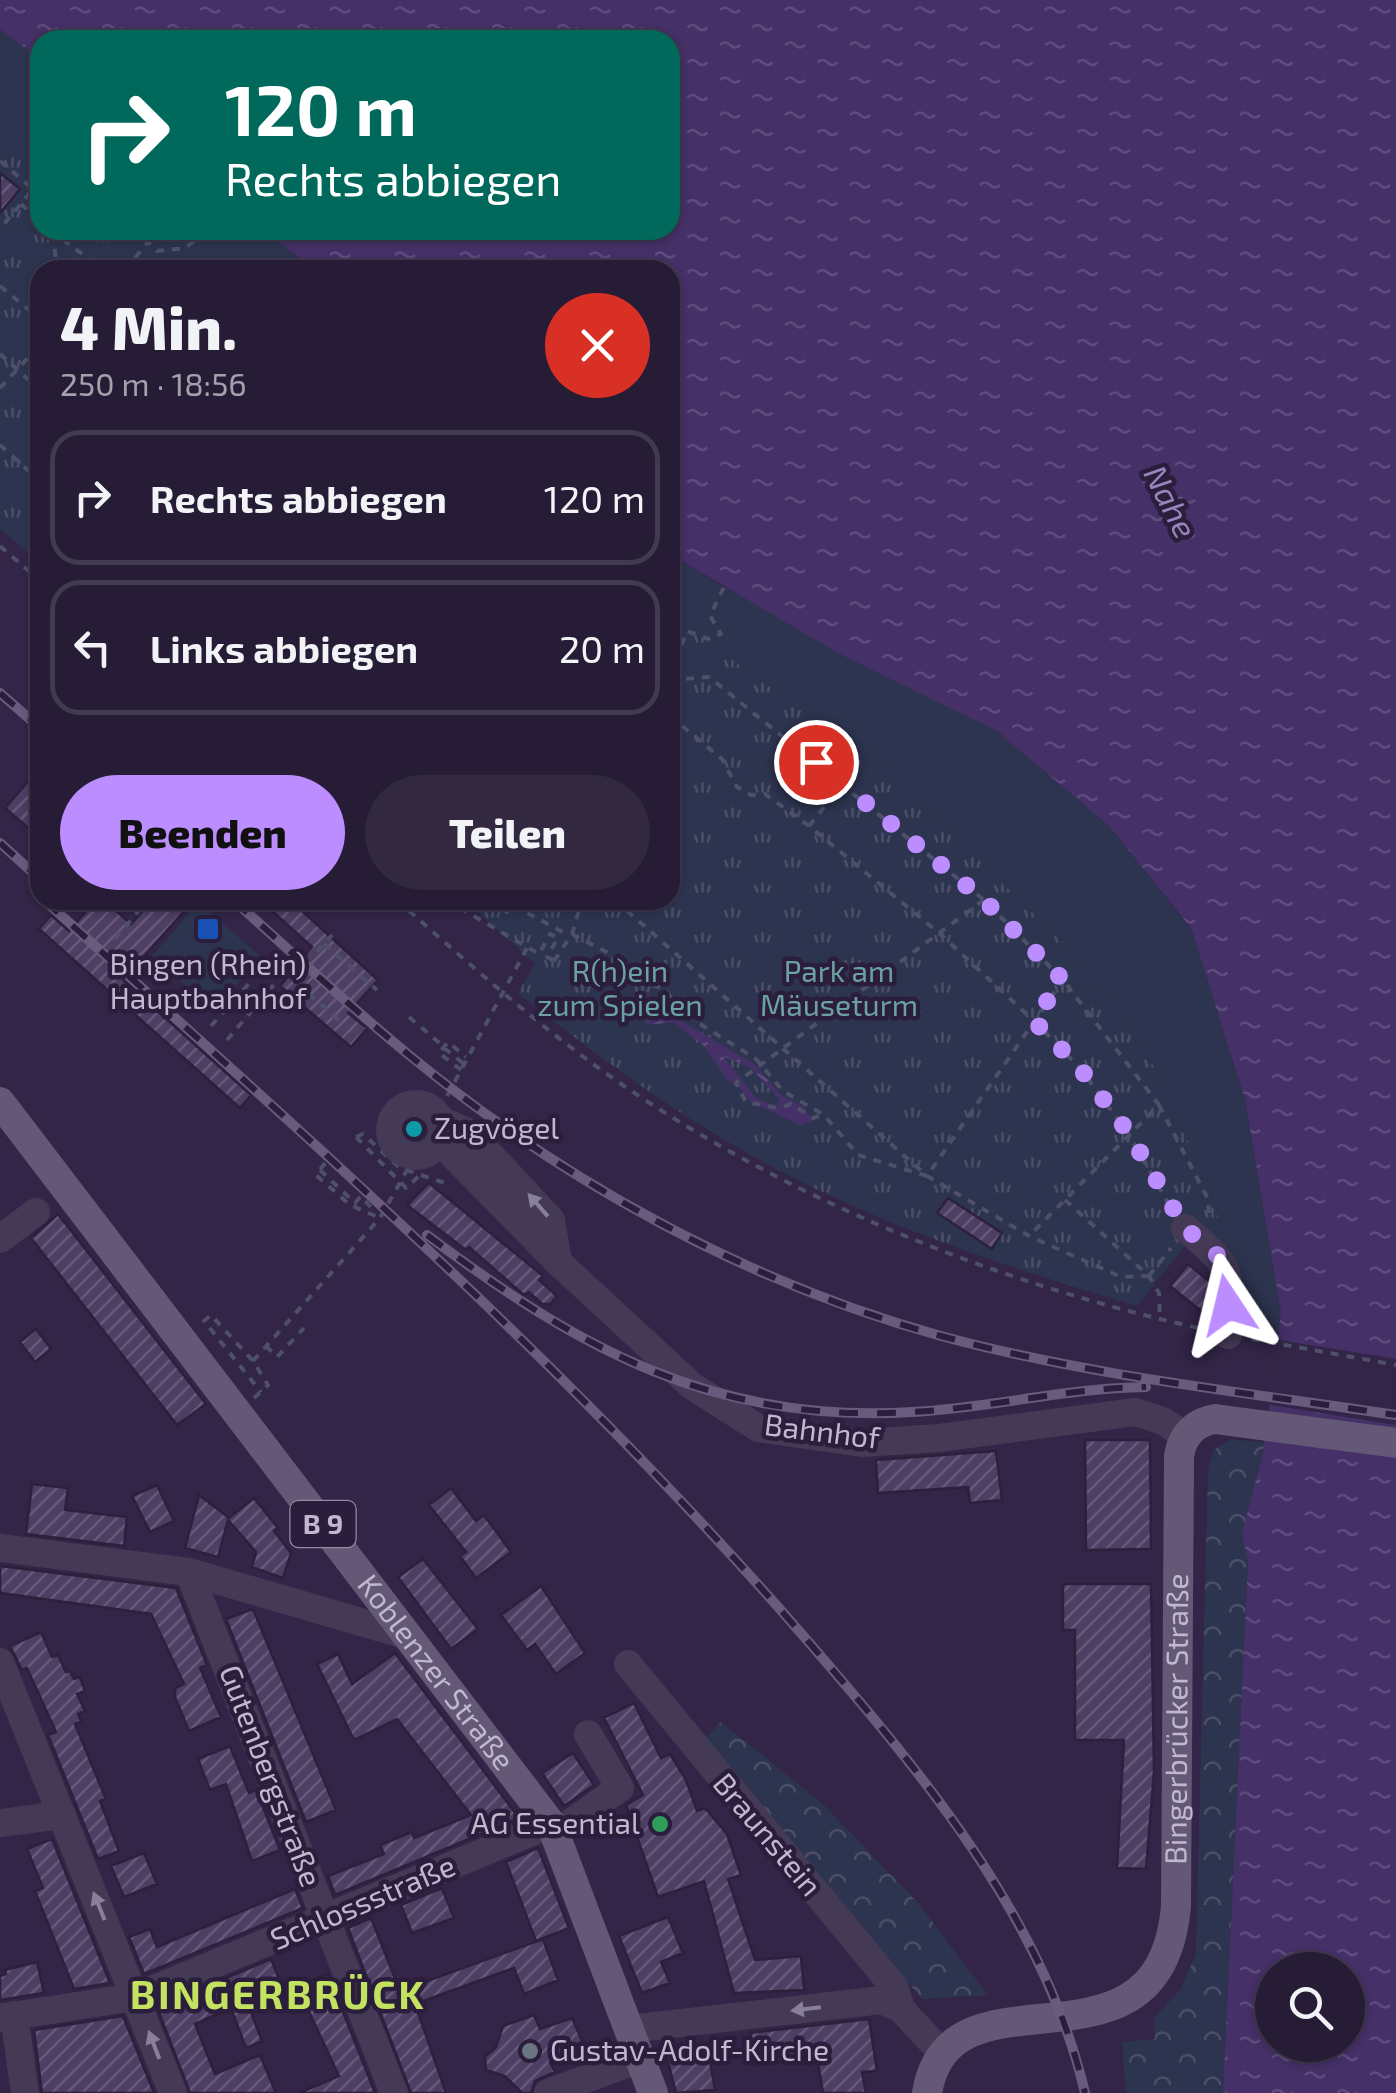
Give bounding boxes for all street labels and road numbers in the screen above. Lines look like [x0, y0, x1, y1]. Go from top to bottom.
street label: Bahnhof [763, 1405, 882, 1455]
road number: B 9 [290, 1501, 356, 1547]
street label: Koblenzer Straße [351, 1567, 523, 1776]
street label: Bingerbrücker Straße [1156, 1573, 1194, 1865]
street label: Gutenbergstraße [213, 1659, 331, 1891]
street label: Braunstein [707, 1765, 830, 1902]
street label: Schlossstraße [265, 1846, 460, 1956]

